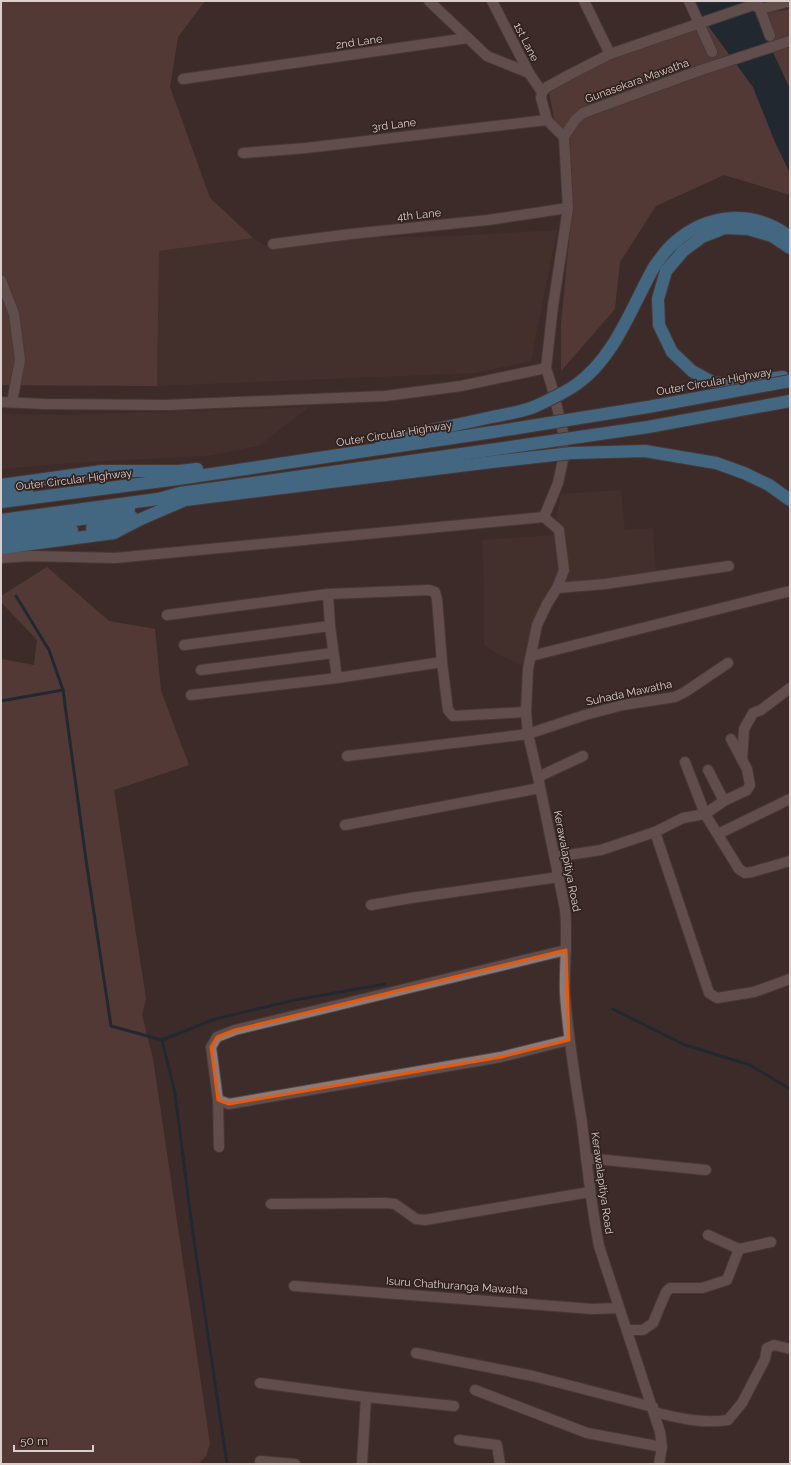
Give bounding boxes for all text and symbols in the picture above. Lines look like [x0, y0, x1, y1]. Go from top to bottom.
street label: 1st Lane [511, 20, 542, 64]
street label: 2nd Lane [335, 32, 384, 52]
street label: Gunasekara Mawatha [583, 56, 691, 106]
street label: 3rd Lane [371, 116, 417, 134]
street label: 4th Lane [396, 206, 442, 224]
street label: Outer Circular Highway [655, 365, 773, 399]
street label: Outer Circular Highway [335, 418, 453, 450]
street label: Outer Circular Highway [15, 466, 133, 494]
street label: Suhada Mawatha [585, 678, 673, 708]
street label: Kerawalapitiya Road [551, 809, 583, 913]
street label: Kerawalapitiya Road [588, 1131, 616, 1235]
street label: Isuru Chathuranga Mawatha [386, 1275, 528, 1297]
scale bar [14, 1427, 93, 1453]
text: 50 m [20, 1434, 48, 1448]

